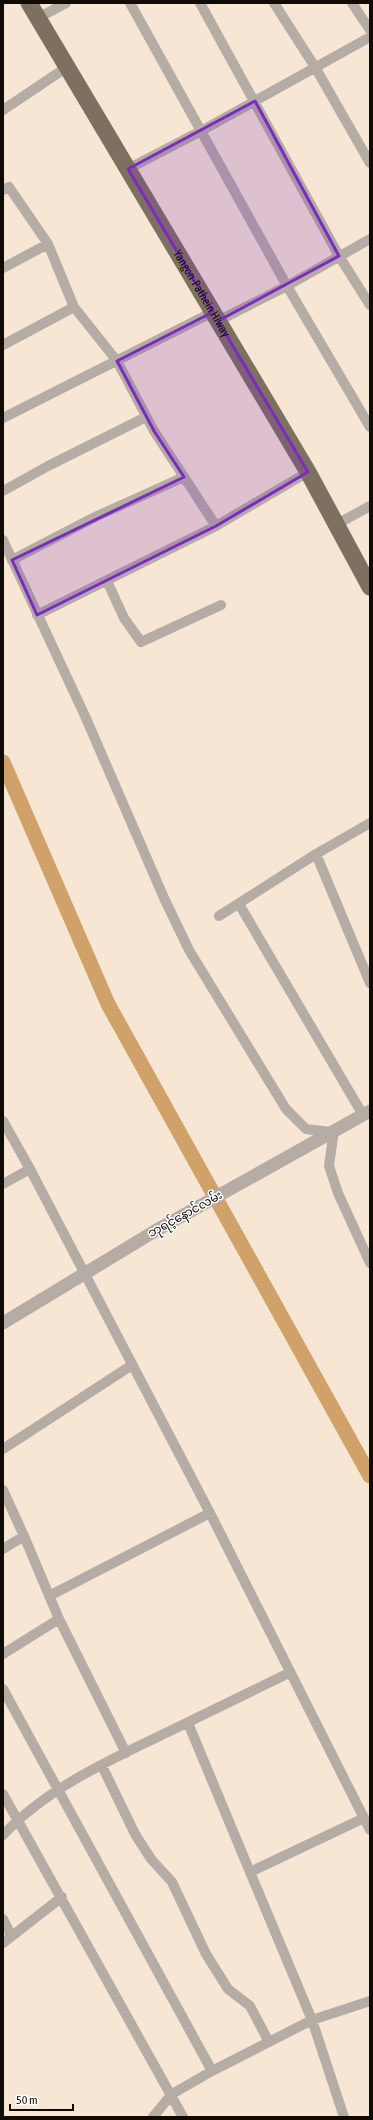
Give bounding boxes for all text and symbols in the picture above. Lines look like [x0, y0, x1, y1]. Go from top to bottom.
street label: Yangon-Pathein Hiway [170, 247, 233, 340]
street label: ဘုရင့်နောင်လမ်း [144, 1186, 226, 1243]
scale bar [10, 2086, 73, 2112]
text: 50 m [16, 2093, 38, 2107]

